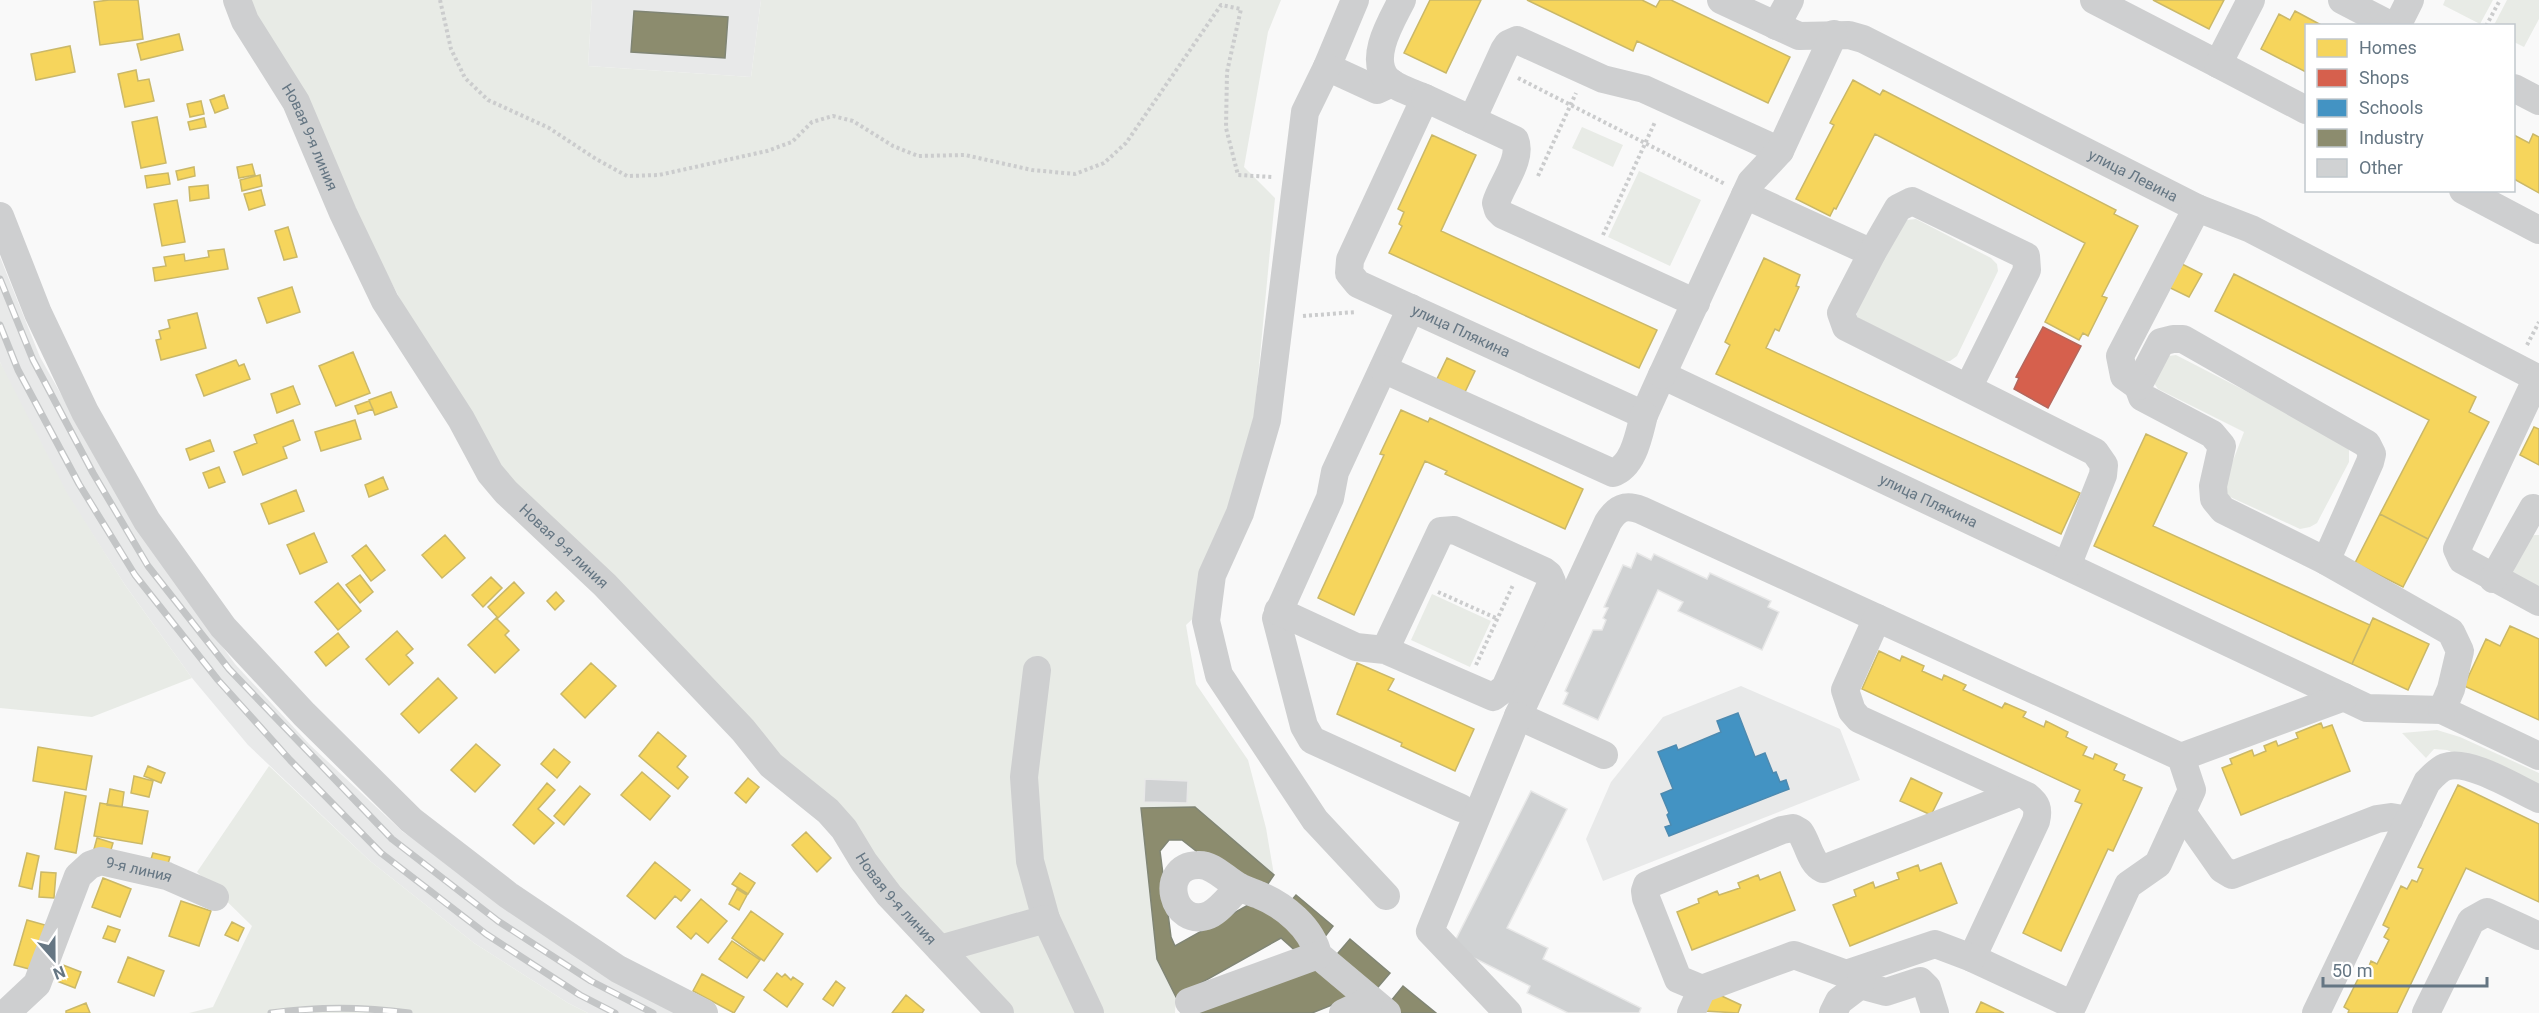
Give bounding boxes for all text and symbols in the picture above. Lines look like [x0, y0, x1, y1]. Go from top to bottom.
legend [2305, 24, 2515, 192]
text: Homes [2359, 37, 2417, 58]
text: Shops [2359, 67, 2409, 88]
street label: Новая 9-я линия [278, 80, 342, 193]
text: Schools [2359, 97, 2423, 118]
text: Industry [2359, 127, 2424, 148]
street label: улица Левина [2085, 146, 2181, 206]
text: Other [2359, 157, 2403, 178]
street label: улица Плякина [1409, 301, 1513, 361]
street label: улица Плякина [1877, 470, 1980, 532]
street label: Новая 9-я линия [516, 500, 612, 592]
street label: Новая 9-я линия [852, 849, 940, 948]
street label: 9-я линия [104, 853, 175, 886]
north arrow [24, 929, 84, 989]
scale bar [2323, 950, 2486, 988]
text: 50 m [2332, 960, 2372, 981]
text: N [51, 962, 68, 983]

